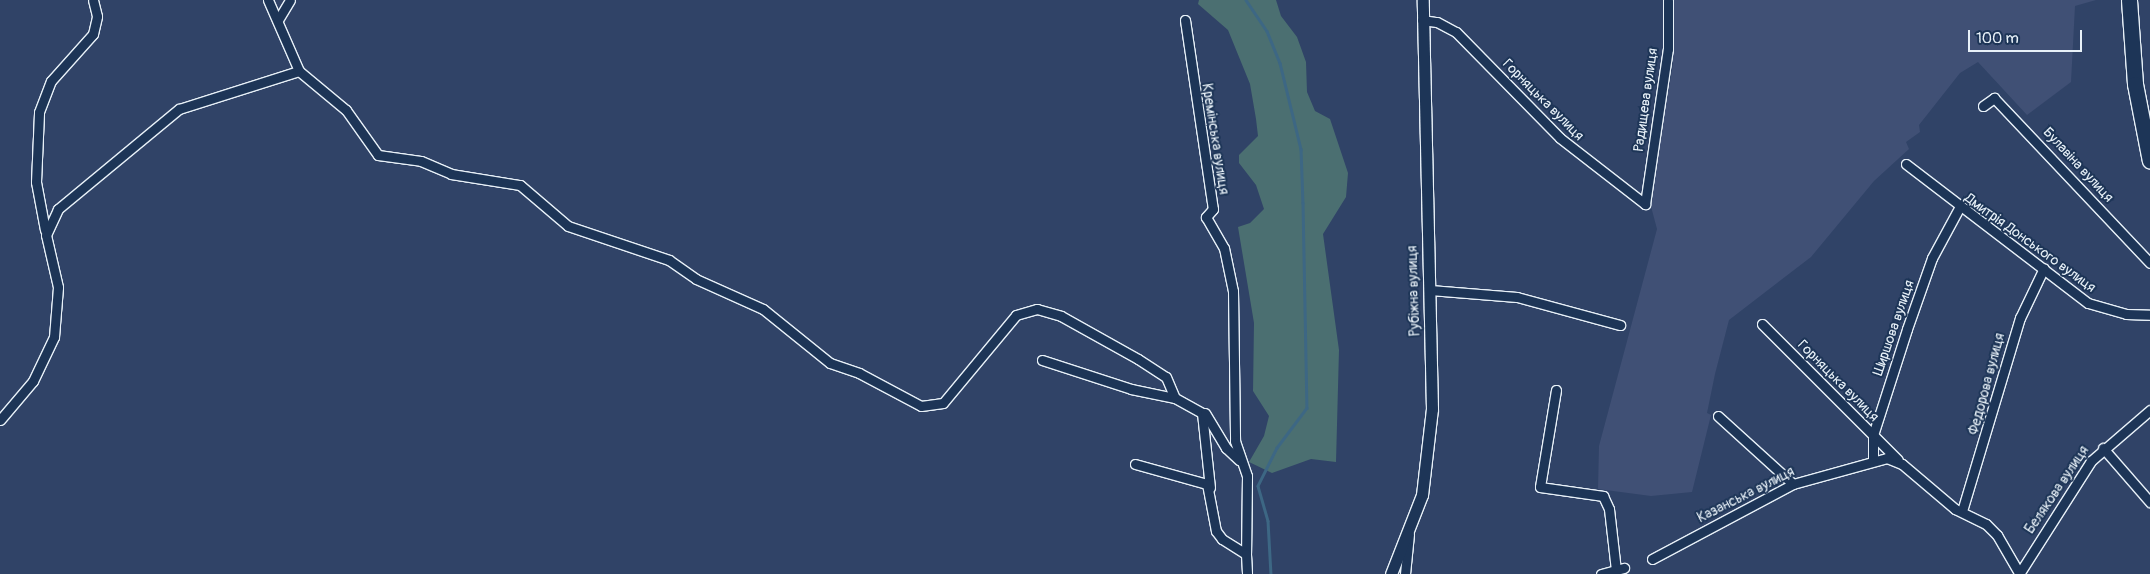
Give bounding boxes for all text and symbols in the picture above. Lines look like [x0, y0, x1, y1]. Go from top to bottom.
scale bar [1970, 20, 2084, 52]
text: 100 m [1976, 29, 2019, 48]
street label: Радищева вулиця [1630, 47, 1662, 153]
street label: Горняцька вулиця [1499, 56, 1587, 144]
street label: Кремінська вулиця [1198, 82, 1232, 196]
street label: Булавіна вулиця [2039, 124, 2117, 206]
street label: Дмитрія Донського вулиця [1961, 190, 2099, 296]
street label: Рубіжна вулиця [1404, 245, 1424, 337]
street label: Ширшова вулиця [1870, 278, 1918, 378]
street label: Федорова вулиця [1965, 331, 2009, 437]
street label: Горняцька вулиця [1794, 337, 1882, 425]
street label: Белякова вулиця [2021, 443, 2093, 537]
street label: Казанська вулиця [1695, 463, 1797, 527]

